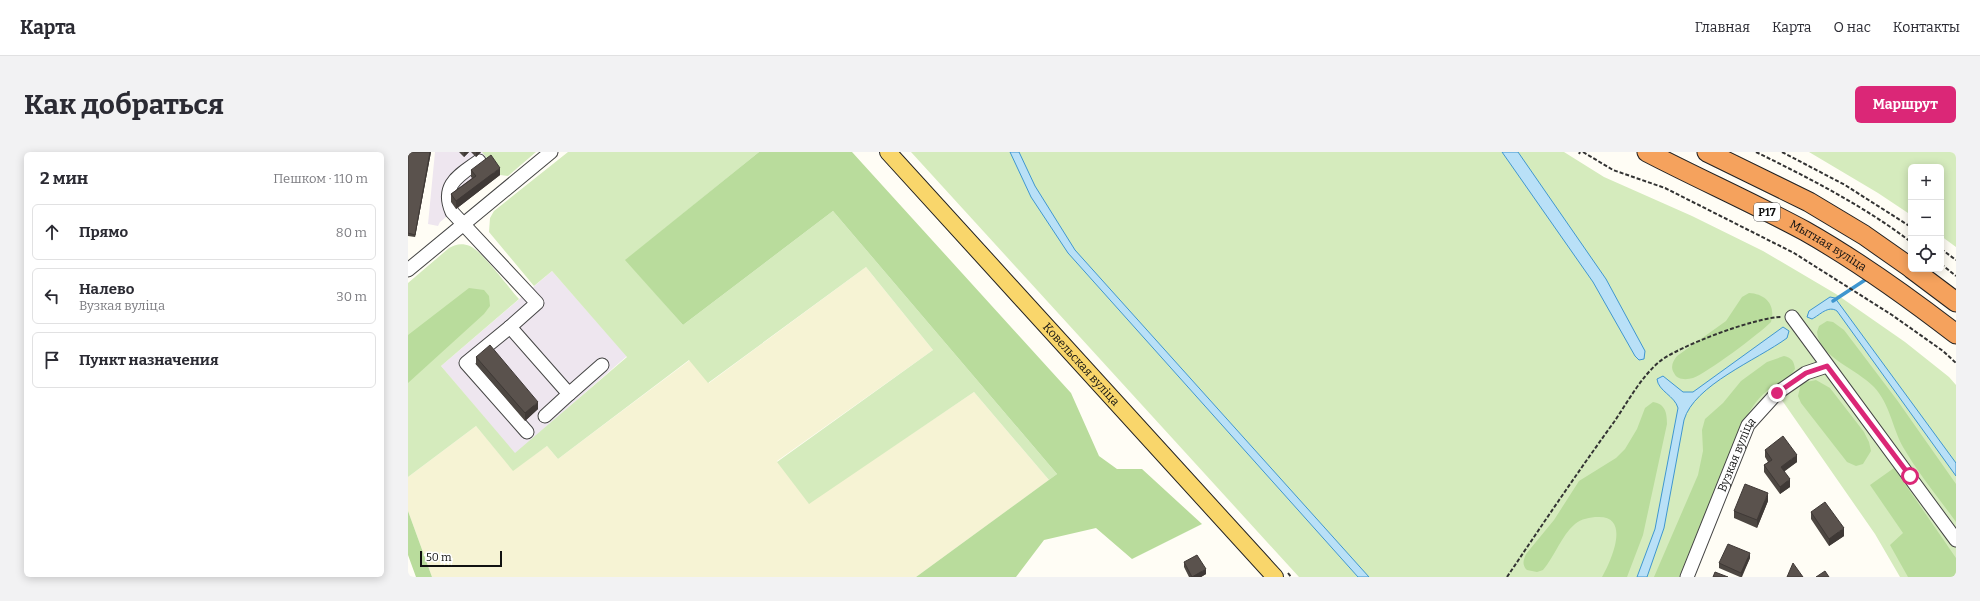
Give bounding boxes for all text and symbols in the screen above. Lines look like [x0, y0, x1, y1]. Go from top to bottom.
text: Карта [20, 16, 76, 39]
text: Главная [1695, 19, 1750, 36]
text: Карта [1772, 19, 1811, 36]
text: О нас [1833, 19, 1871, 36]
text: Контакты [1893, 19, 1960, 36]
button: Маршрут [1855, 86, 1956, 123]
text: Как добраться [24, 88, 224, 121]
map controls [1908, 164, 1944, 272]
button: + [1908, 164, 1944, 200]
text: 2 мин [40, 168, 88, 189]
text: Пешком · 110 m [273, 171, 368, 186]
button: − [1908, 200, 1944, 236]
road number: Р17 [1754, 203, 1780, 221]
street label: Мытная вуліца [1787, 217, 1870, 274]
icon: ahead [41, 221, 63, 243]
text: Прямо [79, 223, 128, 241]
text: 80 m [336, 225, 367, 240]
button: locate [1908, 236, 1944, 272]
text: Налево [79, 280, 134, 298]
icon: left [41, 285, 63, 307]
text: 30 m [336, 289, 367, 304]
text: Вузкая вуліца [79, 298, 165, 313]
street label: Ковельская вуліца [1040, 320, 1123, 409]
icon: arrive [41, 349, 63, 371]
text: Пункт назначения [79, 351, 219, 369]
route end [1768, 384, 1786, 402]
street label: Вузкая вуліца [1715, 414, 1759, 494]
route start [1901, 467, 1919, 485]
scale bar [420, 549, 502, 568]
text: 50 m [426, 551, 452, 564]

